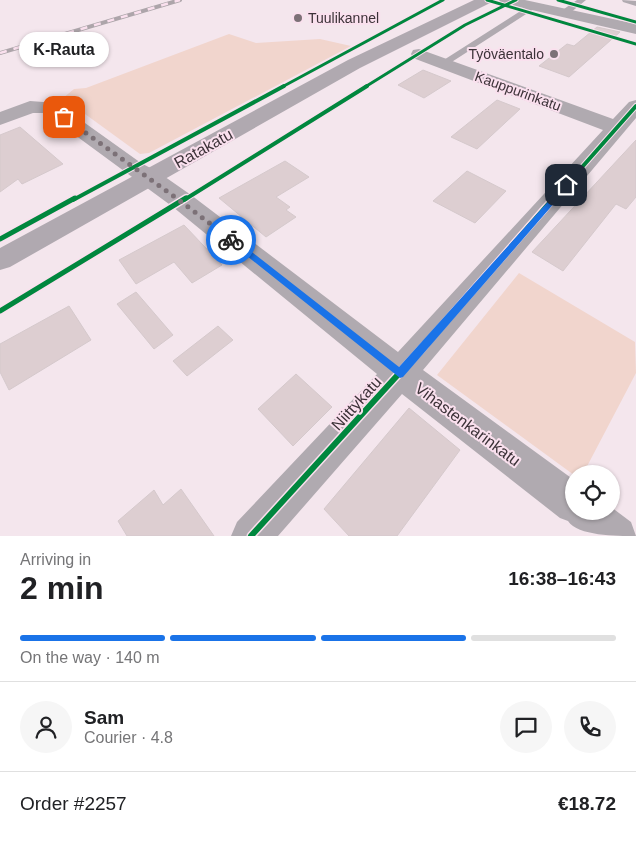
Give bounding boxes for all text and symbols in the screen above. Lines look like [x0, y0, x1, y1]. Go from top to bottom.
place label: Tuulikannel [308, 10, 379, 26]
marker: Tuulikannel [292, 12, 304, 24]
callout: K-Rauta [19, 32, 109, 67]
text: K-Rauta [33, 41, 95, 58]
place label: Työväentalo [469, 46, 544, 62]
marker: Työväentalo [548, 48, 560, 60]
street label: Kauppurinkatu [473, 68, 563, 114]
pin [43, 96, 85, 138]
icon: bag [50, 103, 78, 131]
street label: Ratakatu [171, 125, 235, 171]
pin [545, 164, 587, 206]
icon: home [552, 171, 580, 199]
courier [206, 215, 256, 265]
icon: bike [217, 226, 245, 254]
street label: Niittykatu [328, 373, 385, 433]
street label: Vihastenkarinkatu [412, 379, 523, 469]
map controls [565, 465, 620, 520]
button: locate [565, 465, 620, 520]
text: Arriving in [20, 551, 91, 568]
text: 16:38–16:43 [508, 568, 616, 589]
text: 2 min [20, 570, 104, 606]
text: On the way · 140 m [20, 649, 160, 666]
button: person [20, 701, 72, 753]
button: chat [500, 701, 552, 753]
button: phone [564, 701, 616, 753]
text: Sam [84, 707, 124, 728]
text: Courier · 4.8 [84, 729, 173, 746]
text: Order #2257 [20, 793, 127, 814]
text: €18.72 [558, 793, 616, 814]

